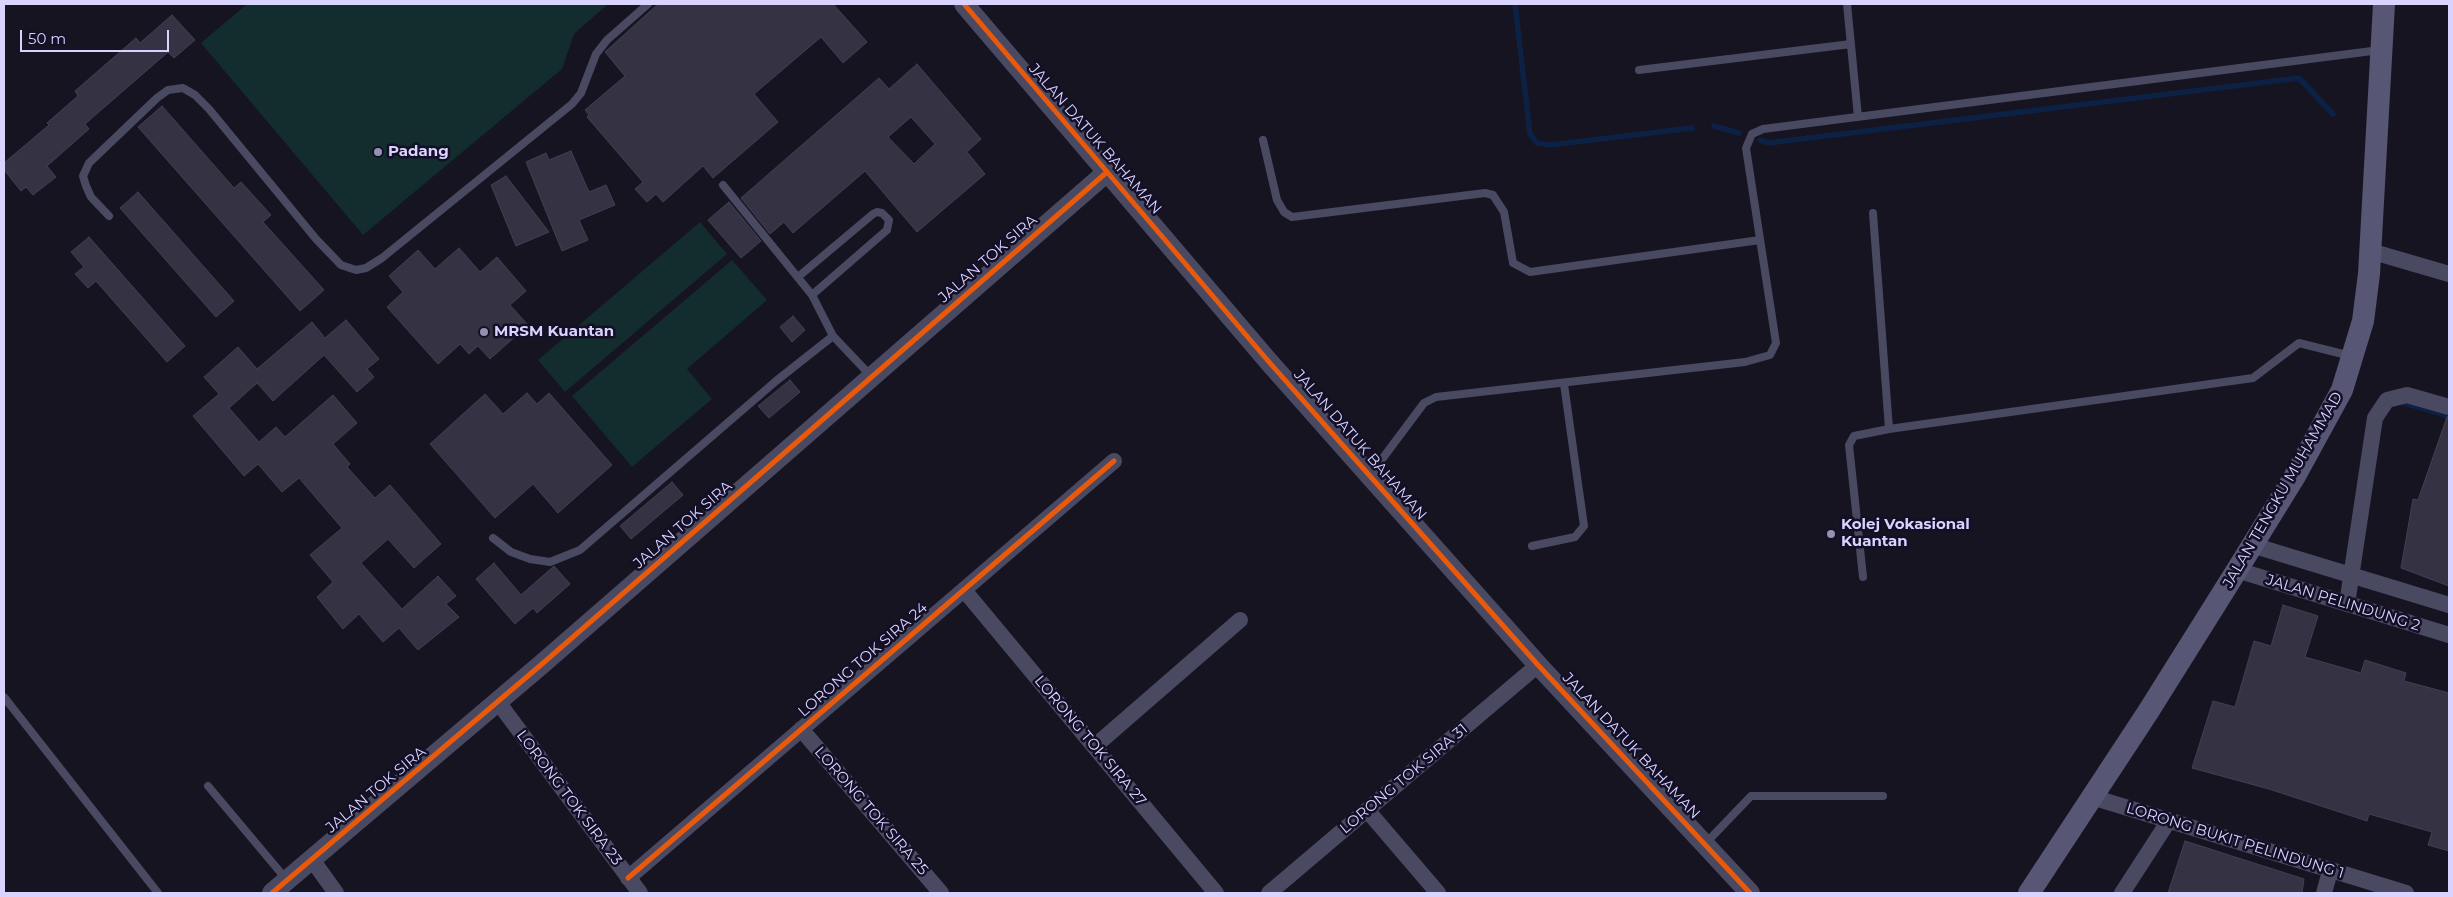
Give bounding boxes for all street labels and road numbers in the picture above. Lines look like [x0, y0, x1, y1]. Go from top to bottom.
street label: JALAN DATUK BAHAMAN [1025, 60, 1165, 218]
street label: JALAN TOK SIRA [935, 211, 1041, 307]
street label: JALAN DATUK BAHAMAN [1290, 366, 1430, 524]
street label: JALAN TENGKU MUHAMMAD [2219, 389, 2347, 591]
street label: JALAN TOK SIRA [630, 477, 736, 573]
street label: JALAN PELINDUNG 2 [2264, 571, 2422, 635]
street label: LORONG TOK SIRA 24 [795, 599, 931, 721]
street label: JALAN DATUK BAHAMAN [1558, 669, 1704, 823]
street label: LORONG TOK SIRA 27 [1030, 672, 1150, 810]
street label: LORONG TOK SIRA 31 [1336, 720, 1472, 838]
street label: LORONG TOK SIRA 23 [512, 727, 626, 869]
street label: JALAN TOK SIRA [322, 743, 430, 837]
street label: LORONG TOK SIRA 25 [810, 743, 932, 879]
street label: LORONG BUKIT PELINDUNG 1 [2124, 799, 2346, 883]

